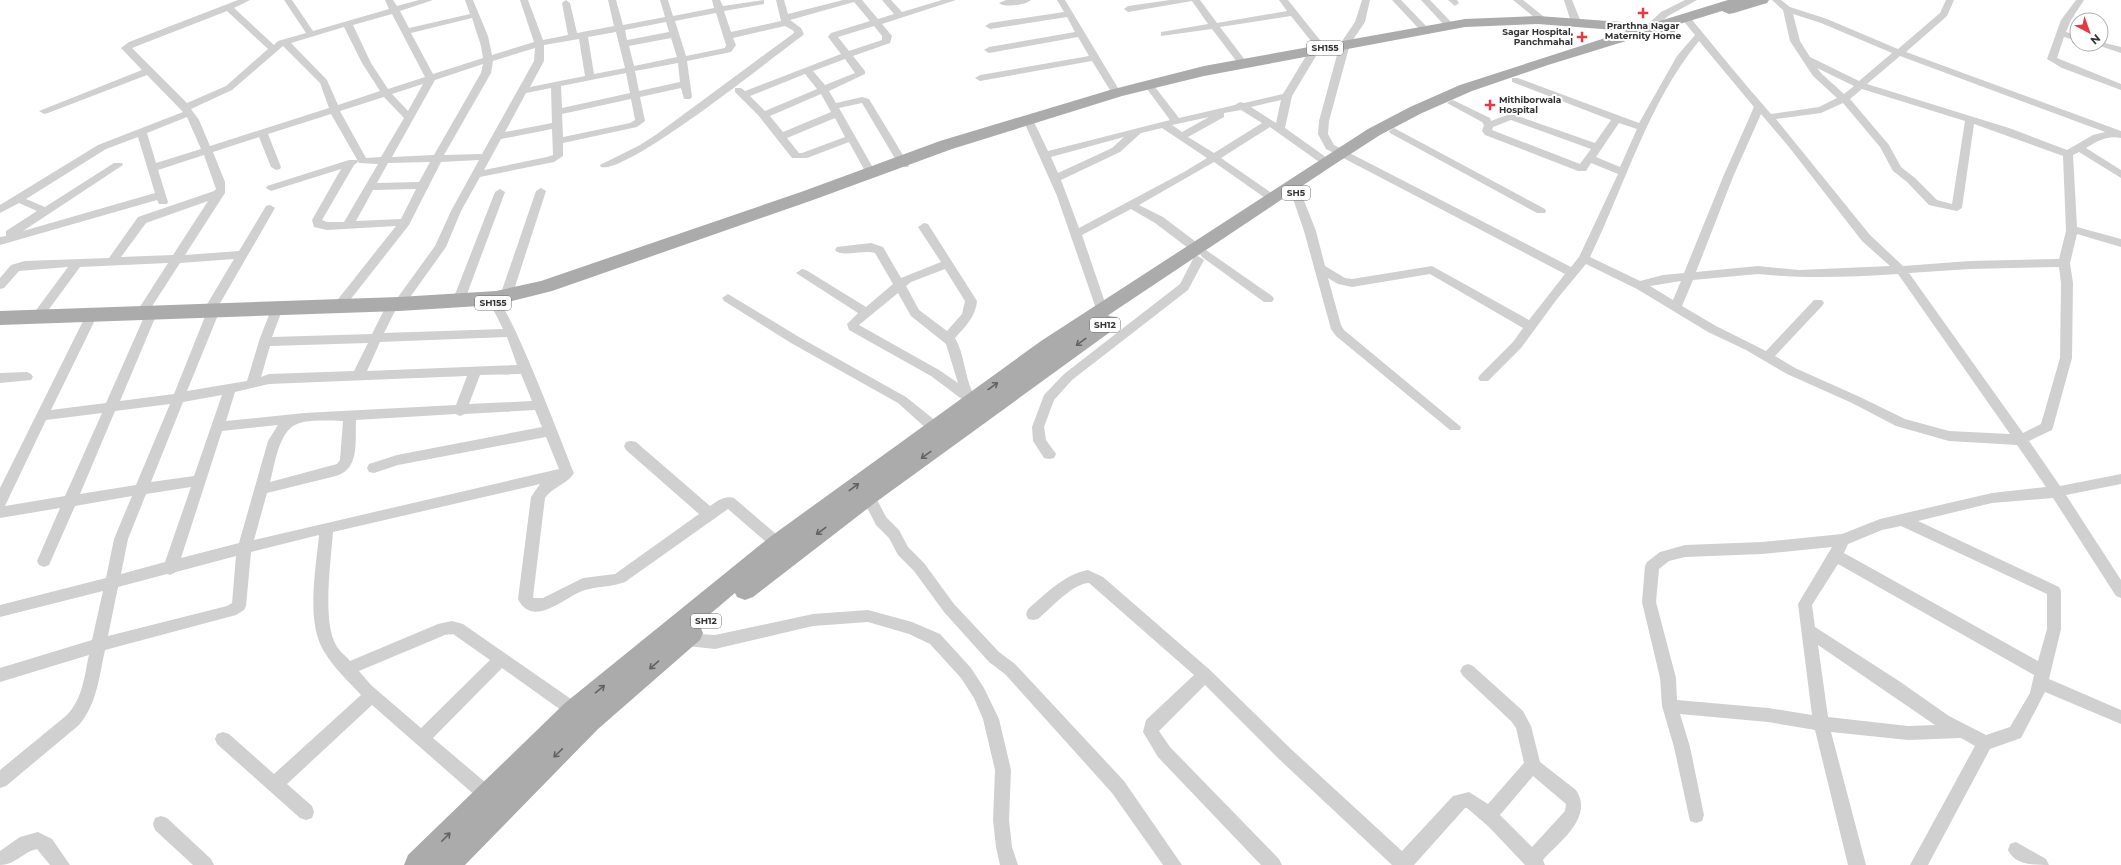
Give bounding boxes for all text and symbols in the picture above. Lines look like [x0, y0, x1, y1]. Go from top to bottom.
marker: Prarthna Nagar Maternity Home [1637, 7, 1649, 19]
north arrow [2069, 12, 2109, 52]
place label: Prarthna Nagar Maternity Home [1605, 20, 1681, 41]
place label: Sagar Hospital, Panchmahal [1502, 26, 1574, 47]
marker: Sagar Hospital, Panchmahal [1576, 31, 1588, 43]
text: N [2088, 31, 2104, 48]
road number: SH155 [1307, 41, 1343, 55]
place label: Mithiborwala Hospital [1499, 94, 1561, 115]
marker: Mithiborwala Hospital [1484, 99, 1496, 111]
road number: SH5 [1282, 186, 1310, 200]
road number: SH155 [475, 296, 511, 310]
road number: SH12 [1090, 318, 1120, 332]
one-way arrow [1076, 338, 1087, 346]
one-way arrow [987, 382, 998, 390]
one-way arrow [920, 451, 931, 459]
one-way arrow [848, 483, 859, 492]
one-way arrow [815, 527, 826, 536]
road number: SH12 [691, 614, 721, 628]
one-way arrow [649, 661, 659, 670]
one-way arrow [595, 685, 606, 694]
one-way arrow [553, 748, 563, 758]
one-way arrow [441, 833, 451, 842]

